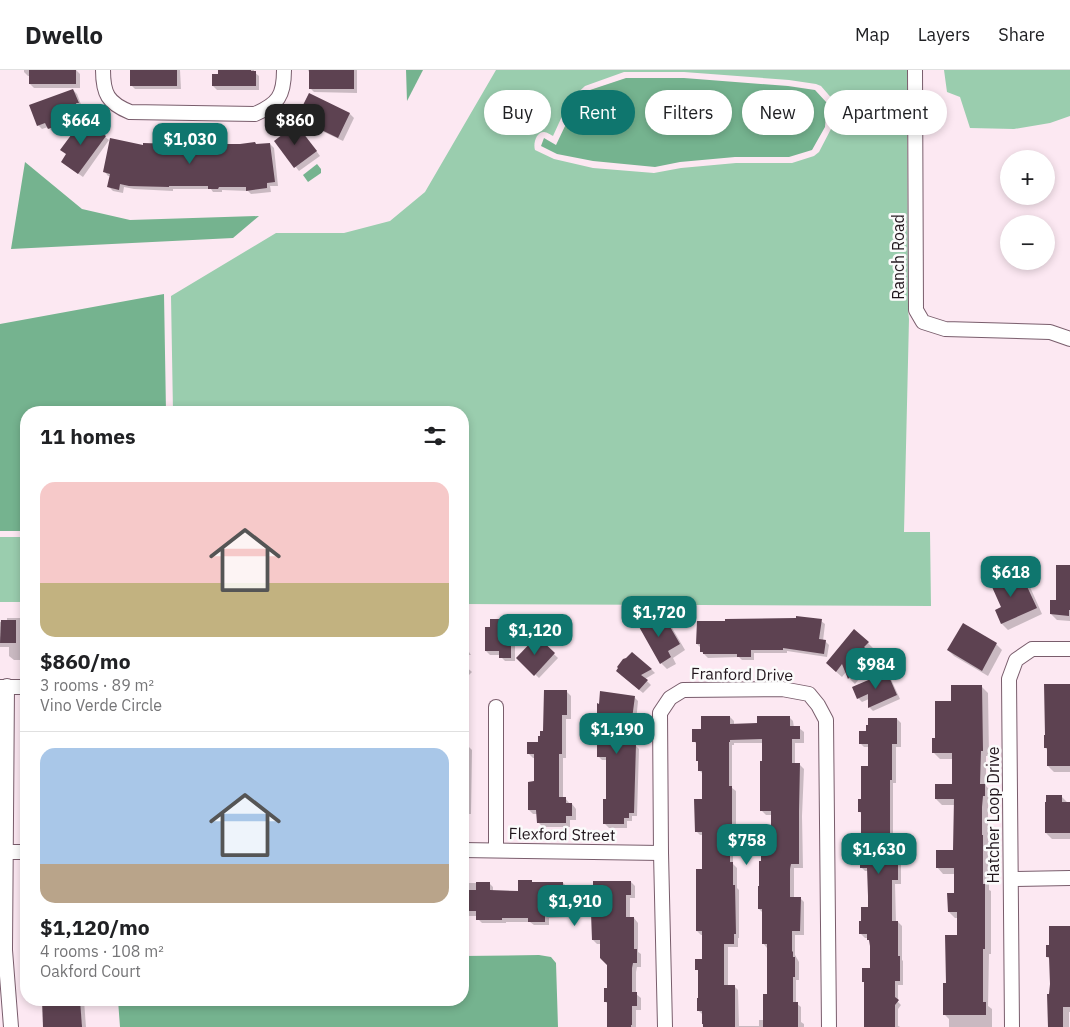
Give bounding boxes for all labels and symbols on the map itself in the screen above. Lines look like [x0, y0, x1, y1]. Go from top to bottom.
pin: $664 [51, 104, 111, 146]
pin: $860 [265, 104, 325, 146]
pin: $1,030 [149, 122, 231, 165]
street label: Ranch Road [888, 214, 908, 300]
pin: $618 [981, 556, 1041, 598]
pin: $1,720 [618, 596, 700, 638]
pin: $1,120 [494, 614, 576, 656]
pin: $984 [846, 648, 906, 690]
street label: Franford Drive [691, 663, 793, 685]
pin: $1,190 [576, 712, 658, 755]
street label: Hatcher Loop Drive [983, 746, 1003, 883]
street label: Flexford Street [508, 823, 616, 845]
pin: $758 [717, 824, 777, 866]
pin: $1,630 [838, 832, 920, 875]
pin: $1,910 [534, 884, 616, 927]

